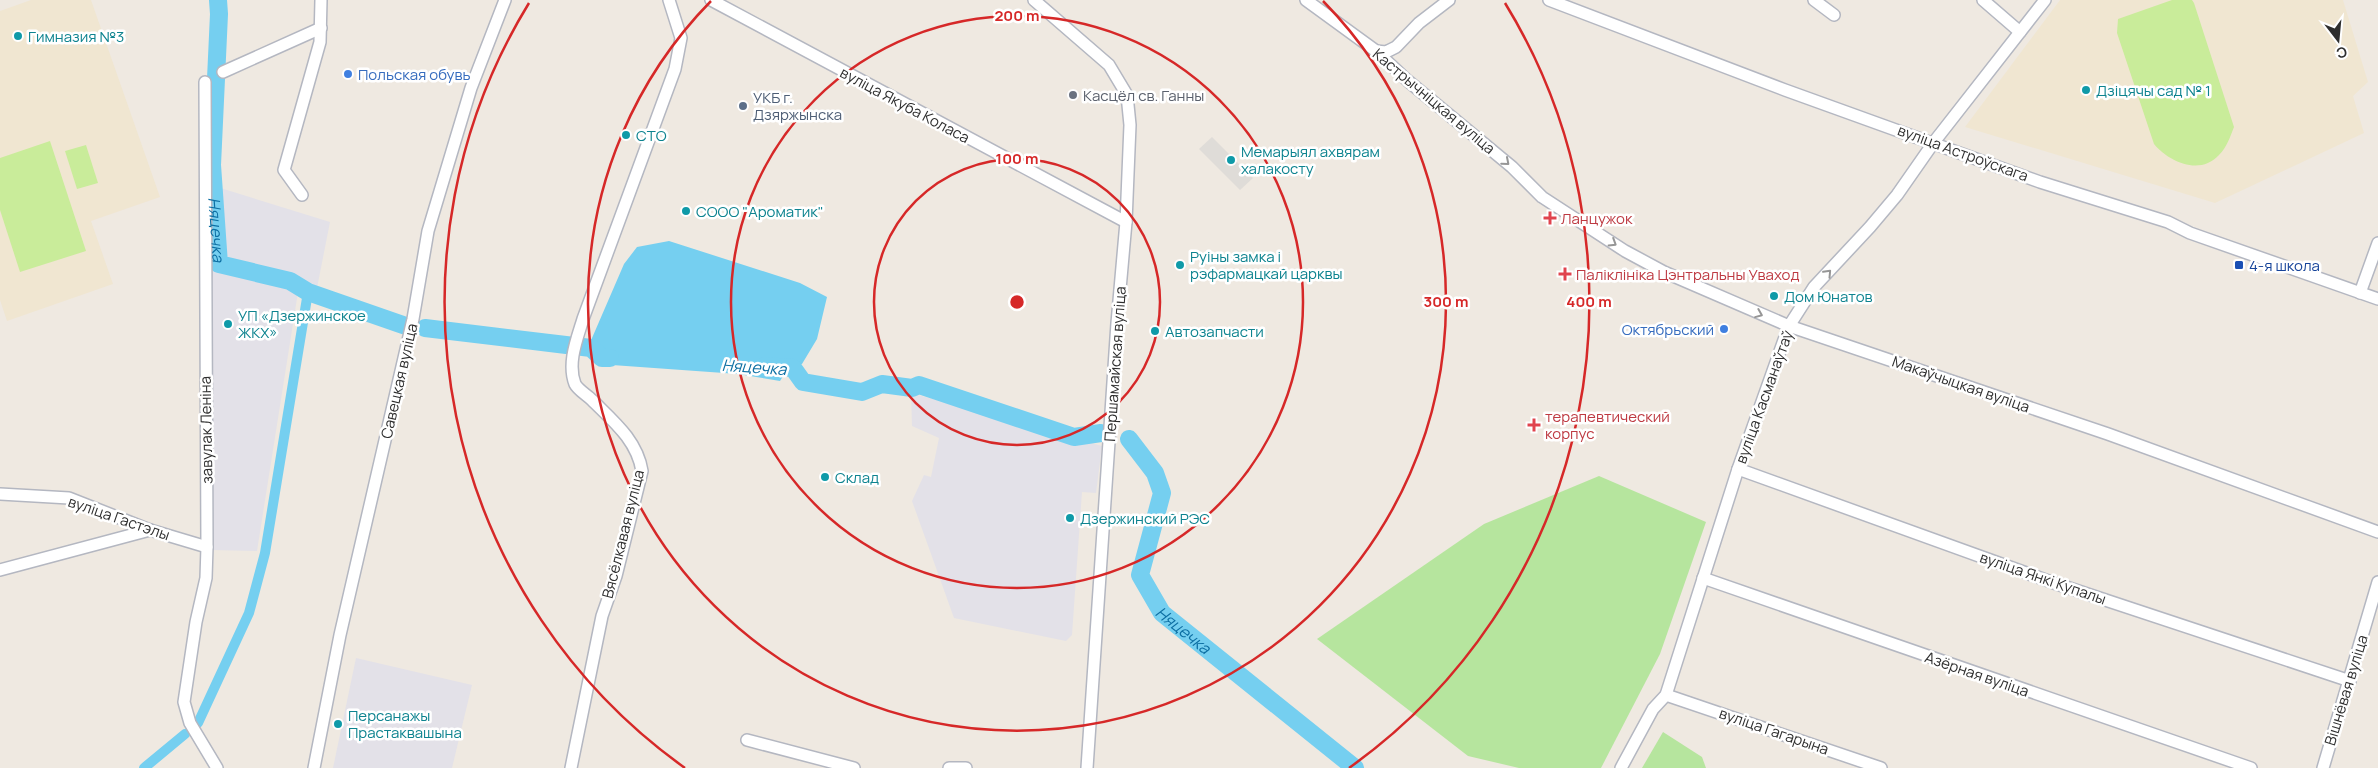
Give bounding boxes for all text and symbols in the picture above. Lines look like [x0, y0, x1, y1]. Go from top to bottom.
text: 200 m [994, 5, 1040, 26]
north arrow [2313, 15, 2363, 65]
place label: Гимназия №3 [28, 26, 124, 47]
marker: Гимназия №3 [12, 30, 24, 42]
text: С [2334, 42, 2349, 64]
street label: Кастрычніцкая вуліца [1368, 43, 1500, 159]
street label: вуліца Якуба Коласа [836, 62, 974, 148]
place label: Польская обувь [358, 64, 471, 85]
marker: Польская обувь [342, 68, 354, 80]
place label: Дзіцячы сад № 1 [2096, 80, 2211, 101]
marker: Дзіцячы сад № 1 [2080, 84, 2092, 96]
place label: Касцёл св. Ганны [1083, 85, 1204, 106]
place label: УКБ г. Дзяржынска [753, 87, 842, 125]
marker: Касцёл св. Ганны [1067, 89, 1079, 101]
marker: УКБ г. Дзяржынска [737, 100, 749, 112]
street label: вуліца Астроўскага [1895, 120, 2031, 186]
place label: СТО [636, 125, 667, 146]
marker: СТО [620, 129, 632, 141]
place label: Мемарыял ахвярам халакосту [1241, 141, 1380, 179]
text: 100 m [996, 148, 1038, 169]
marker: Мемарыял ахвярам халакосту [1225, 154, 1237, 166]
one-way arrow [1501, 156, 1510, 165]
water label: Няцечка [203, 197, 230, 264]
place label: СООО "Ароматик" [696, 201, 824, 222]
marker: СООО "Ароматик" [680, 205, 692, 217]
place label: Ланцужок [1561, 208, 1633, 229]
marker: Ланцужок [1543, 211, 1557, 225]
one-way arrow [1607, 237, 1616, 247]
place label: Руіны замка і рэфармацкай царквы [1190, 246, 1342, 284]
place label: 4-я школа [2249, 255, 2320, 276]
marker: Руіны замка і рэфармацкай царквы [1174, 259, 1186, 271]
marker: 4-я школа [2233, 259, 2245, 271]
place label: Паліклініка Цэнтральны Уваход [1576, 264, 1799, 285]
marker: Паліклініка Цэнтральны Уваход [1558, 267, 1572, 281]
one-way arrow [1822, 269, 1831, 278]
street label: Першамайская вуліца [1099, 286, 1131, 442]
place label: Дом Юнатов [1784, 286, 1873, 307]
marker: Дом Юнатов [1768, 290, 1780, 302]
text: 300 m [1424, 291, 1468, 312]
text: 400 m [1566, 291, 1612, 312]
centre of rings [1008, 293, 1026, 311]
place label: УП «Дзержинское ЖКХ» [238, 305, 366, 343]
one-way arrow [1754, 308, 1763, 318]
marker: УП «Дзержинское ЖКХ» [222, 318, 234, 330]
place label: Октябрьский [1622, 319, 1714, 340]
street label: Савецкая вуліца [376, 321, 422, 441]
place label: Автозапчасти [1165, 321, 1264, 342]
marker: Октябрьский [1718, 323, 1730, 335]
marker: Автозапчасти [1149, 325, 1161, 337]
street label: вуліца Касманаўтаў [1730, 327, 1798, 467]
street label: Макаўчыцкая вуліца [1889, 351, 2033, 417]
water label: Няцечка [721, 354, 788, 380]
street label: завулак Леніна [195, 376, 217, 484]
place label: терапевтический корпус [1545, 406, 1670, 444]
marker: терапевтический корпус [1527, 418, 1541, 432]
street label: Вясёлкавая вуліца [597, 467, 649, 601]
place label: Склад [835, 467, 879, 488]
marker: Склад [819, 471, 831, 483]
street label: вуліца Гастэлы [65, 491, 173, 545]
place label: Дзержинский РЭС [1080, 508, 1210, 529]
marker: Дзержинский РЭС [1064, 512, 1076, 524]
street label: вуліца Янкі Купалы [1977, 547, 2109, 609]
water label: Няцечка [1151, 601, 1216, 660]
street label: Вішнёвая вуліца [2319, 632, 2373, 748]
street label: Азёрная вуліца [1922, 646, 2032, 702]
street label: вуліца Гагарына [1716, 702, 1832, 760]
place label: Персанажы Прастаквашына [348, 705, 462, 743]
marker: Персанажы Прастаквашына [332, 718, 344, 730]

